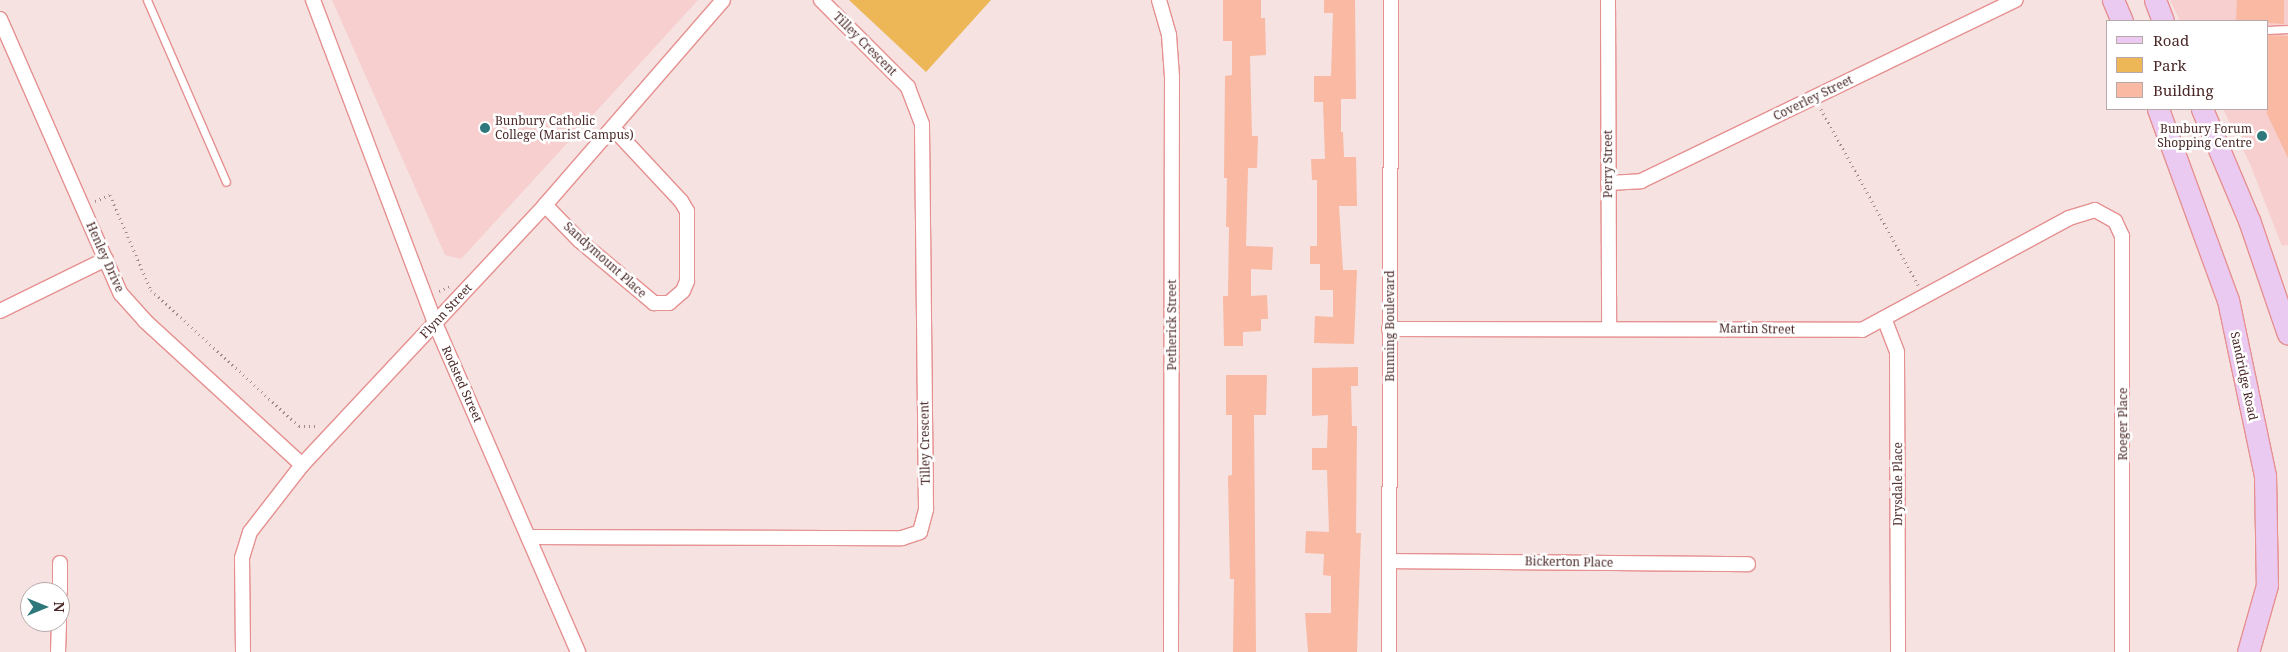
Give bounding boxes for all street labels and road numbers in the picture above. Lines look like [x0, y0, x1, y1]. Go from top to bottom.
street label: Tilley Crescent [830, 9, 900, 79]
street label: Coverley Street [1771, 72, 1855, 124]
street label: Perry Street [1601, 130, 1615, 198]
street label: Sandymount Place [561, 219, 649, 301]
street label: Henley Drive [83, 220, 127, 294]
street label: Bunning Boulevard [1383, 270, 1397, 382]
street label: Petherick Street [1165, 280, 1179, 370]
street label: Flynn Street [417, 281, 475, 341]
street label: Martin Street [1719, 321, 1795, 337]
street label: Sandridge Road [2228, 330, 2260, 422]
street label: Rodsted Street [439, 344, 485, 424]
street label: Roeger Place [2116, 388, 2130, 460]
street label: Tilley Crescent [917, 401, 933, 485]
street label: Drysdale Place [1891, 442, 1905, 526]
street label: Bickerton Place [1525, 554, 1613, 570]

